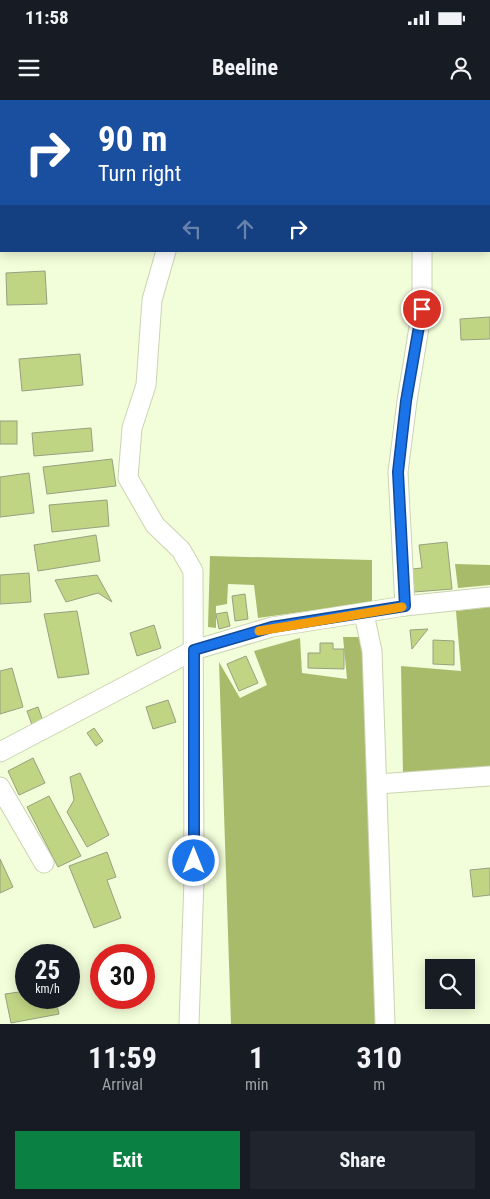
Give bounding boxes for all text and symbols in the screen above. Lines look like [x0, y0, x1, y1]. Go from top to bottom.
text: 11:58 [25, 6, 69, 29]
icon: menu [15, 54, 43, 82]
icon: person [447, 54, 475, 82]
text: Beeline [212, 55, 278, 80]
text: 90 m [98, 119, 167, 160]
icon: right [15, 120, 80, 185]
text: Turn right [98, 161, 181, 186]
icon: left [178, 215, 206, 243]
icon: ahead [231, 215, 259, 243]
icon: right [284, 215, 312, 243]
pin [401, 288, 443, 330]
icon: arrive [408, 295, 436, 323]
position arrow [167, 834, 219, 886]
speed limit sign: 30 [90, 944, 155, 1009]
text: 25 [35, 956, 60, 985]
map controls [425, 959, 475, 1009]
button: search [425, 959, 475, 1009]
text: km/h [35, 982, 60, 996]
text: 11:59 [88, 1040, 157, 1075]
text: 1 [249, 1040, 264, 1075]
text: 310 [356, 1040, 402, 1075]
text: Arrival [102, 1075, 143, 1094]
text: min [245, 1075, 268, 1094]
text: m [373, 1075, 385, 1094]
button: Exit [15, 1131, 240, 1189]
button: Share [250, 1131, 475, 1189]

